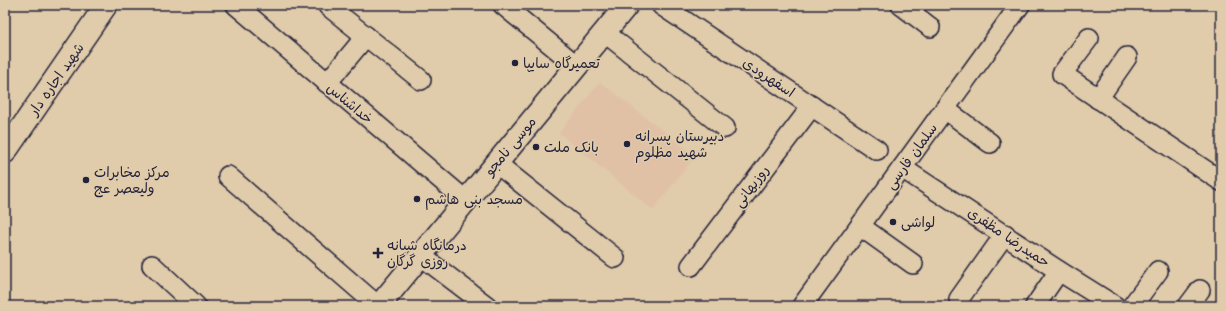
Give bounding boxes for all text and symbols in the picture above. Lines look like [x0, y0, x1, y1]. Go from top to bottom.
street label: شهید اجاره دار [24, 39, 88, 120]
street label: اسفهرودی [739, 53, 798, 102]
place label: تعمیرگاه سایپا [523, 54, 601, 73]
marker: تعمیرگاه سایپا [510, 58, 520, 68]
street label: خداشناس [323, 78, 377, 128]
street label: موسی نامجو [480, 113, 540, 180]
street label: سلمان فارسی [881, 119, 941, 193]
place label: دبیرستان پسرانه شهید مظلوم [635, 127, 724, 163]
place label: بانک ملت [544, 138, 599, 156]
marker: دبیرستان پسرانه شهید مظلوم [622, 139, 632, 149]
marker: بانک ملت [531, 142, 541, 152]
street label: روزبهانی [729, 161, 773, 211]
place label: مرکز مخابرات ولیعصر عج [94, 163, 170, 198]
marker: مرکز مخابرات ولیعصر عج [81, 175, 91, 185]
place label: مسجد بنی هاشم [425, 190, 523, 210]
marker: مسجد بنی هاشم [412, 194, 422, 204]
street label: حمیدرضا مظفری [965, 203, 1053, 271]
place label: لواشی [901, 213, 935, 232]
marker: لواشی [888, 217, 898, 227]
place label: درمانگاه شبانه روزی گرگان [387, 236, 467, 270]
marker: درمانگاه شبانه روزی گرگان [372, 247, 384, 259]

